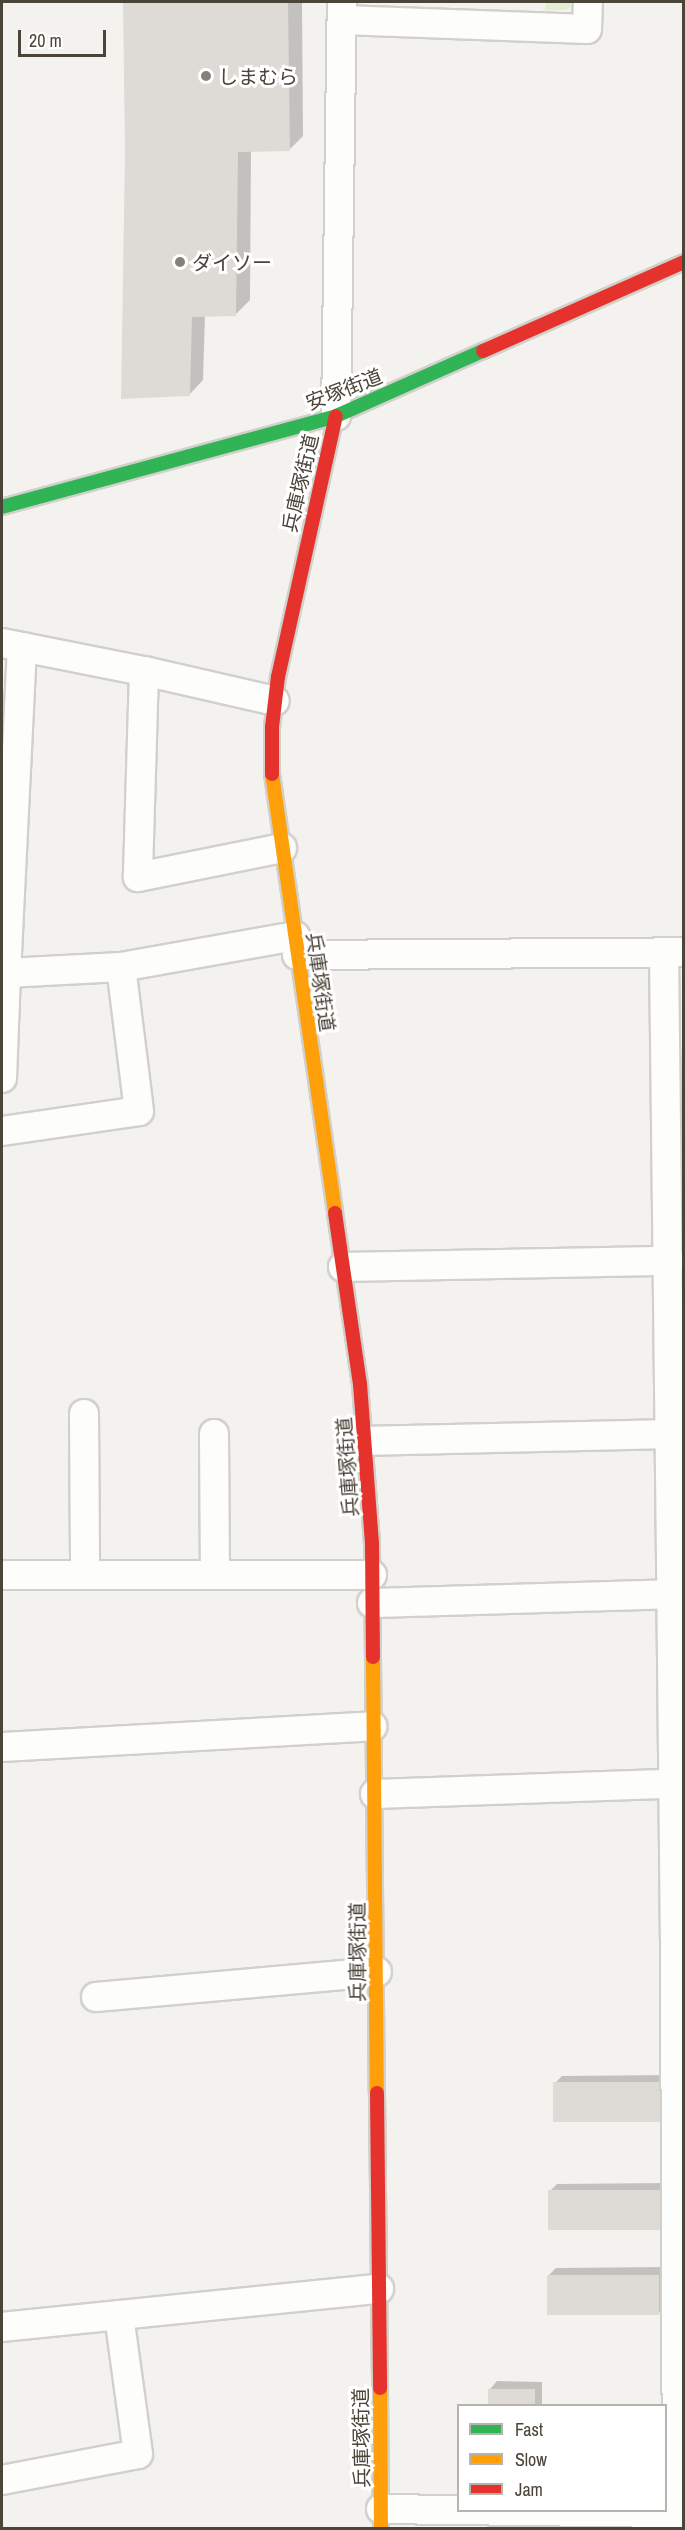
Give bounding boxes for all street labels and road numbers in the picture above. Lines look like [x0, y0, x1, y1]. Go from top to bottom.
street label: 安塚街道 [302, 363, 386, 415]
street label: 兵庫塚街道 [277, 432, 323, 534]
street label: 兵庫塚街道 [302, 931, 340, 1033]
street label: 兵庫塚街道 [332, 1416, 362, 1518]
street label: 兵庫塚街道 [345, 1902, 369, 2002]
street label: 兵庫塚街道 [348, 2388, 374, 2488]

